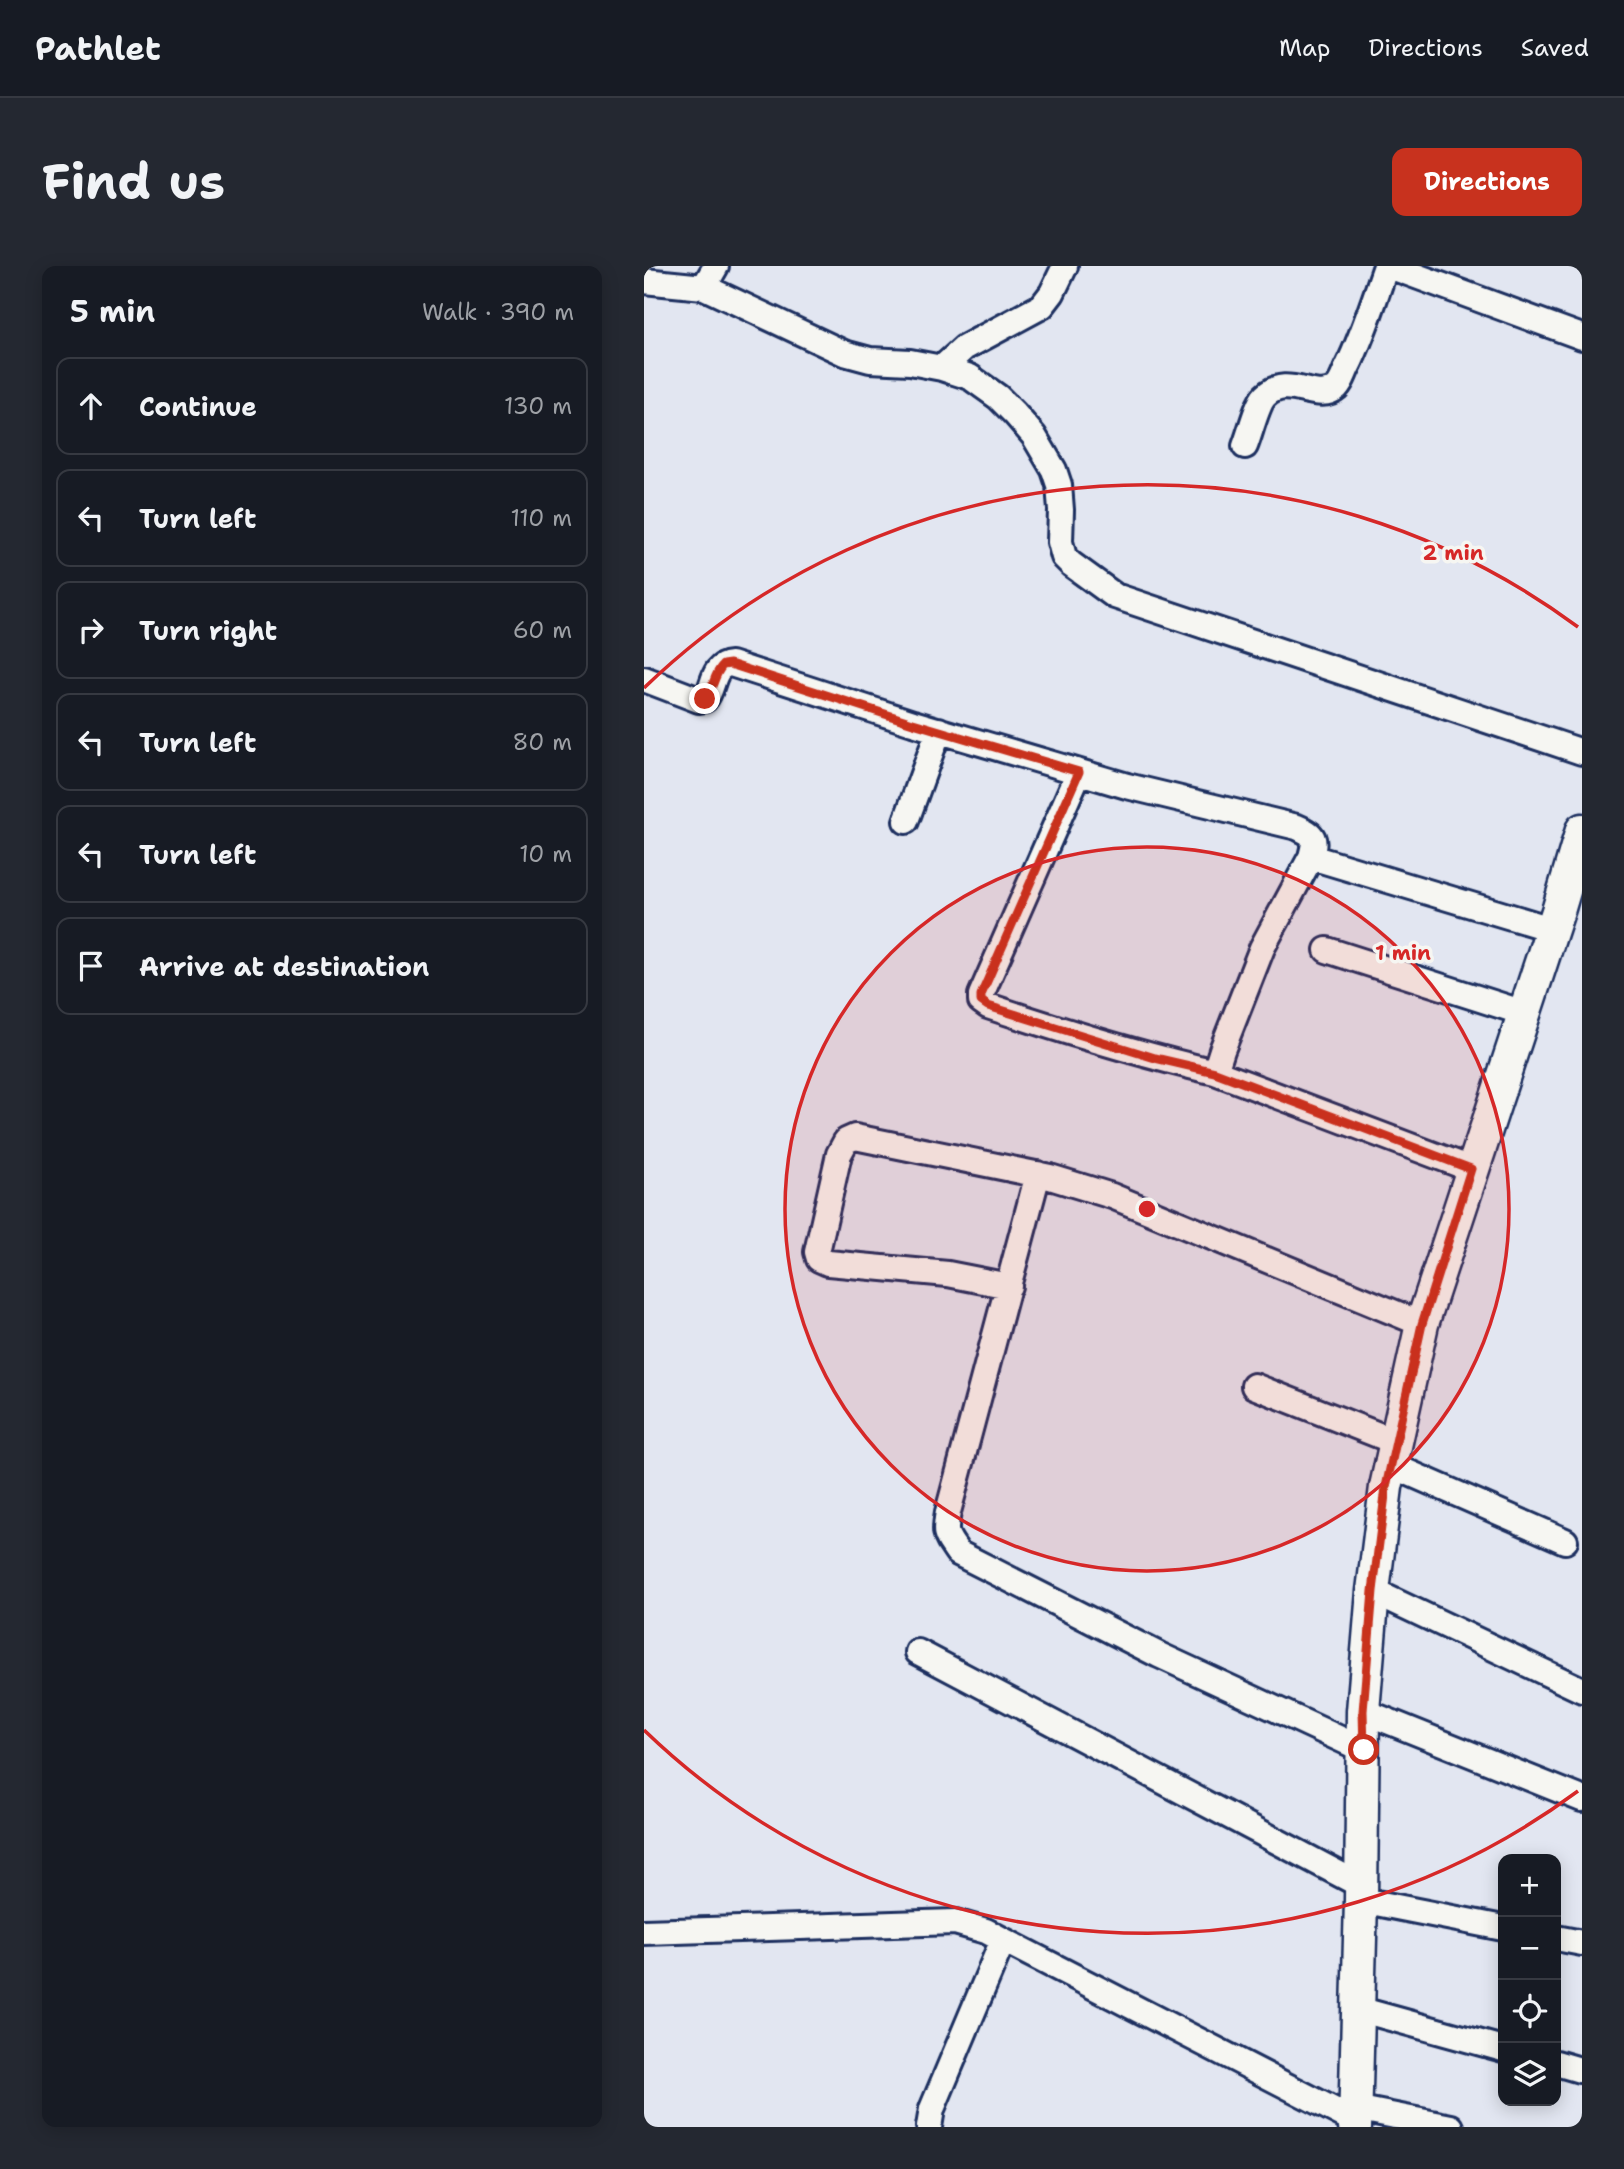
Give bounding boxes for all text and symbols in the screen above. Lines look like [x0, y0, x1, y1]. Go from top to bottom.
text: Pathlet [35, 26, 161, 71]
text: Map [1279, 32, 1330, 64]
text: Directions [1368, 32, 1483, 64]
text: Saved [1521, 32, 1589, 64]
button: Directions [1392, 148, 1582, 216]
text: Find us [42, 149, 225, 215]
text: 5 min [70, 291, 155, 332]
text: Walk · 390 m [422, 297, 574, 327]
icon: ahead [72, 387, 110, 425]
text: Continue [139, 389, 257, 424]
text: 130 m [504, 391, 572, 421]
icon: left [72, 499, 110, 537]
text: Turn left [139, 501, 256, 536]
text: 110 m [510, 503, 572, 533]
text: 2 min [1422, 539, 1484, 567]
icon: right [72, 611, 110, 649]
text: Turn right [139, 613, 277, 648]
text: 60 m [513, 615, 572, 645]
route end [689, 683, 720, 714]
icon: left [72, 723, 110, 761]
text: Turn left [139, 725, 256, 760]
text: 80 m [513, 727, 572, 757]
icon: left [72, 835, 110, 873]
text: Turn left [139, 837, 256, 872]
text: 10 m [519, 839, 572, 869]
text: 1 min [1375, 939, 1431, 967]
icon: arrive [72, 947, 110, 985]
text: Arrive at destination [139, 949, 429, 984]
centre of rings [1135, 1197, 1159, 1221]
route start [1348, 1734, 1379, 1765]
map controls [1498, 1854, 1561, 2106]
button: + [1498, 1854, 1561, 1917]
button: − [1498, 1917, 1561, 1980]
button: locate [1498, 1980, 1561, 2043]
button: layers [1498, 2043, 1561, 2106]

